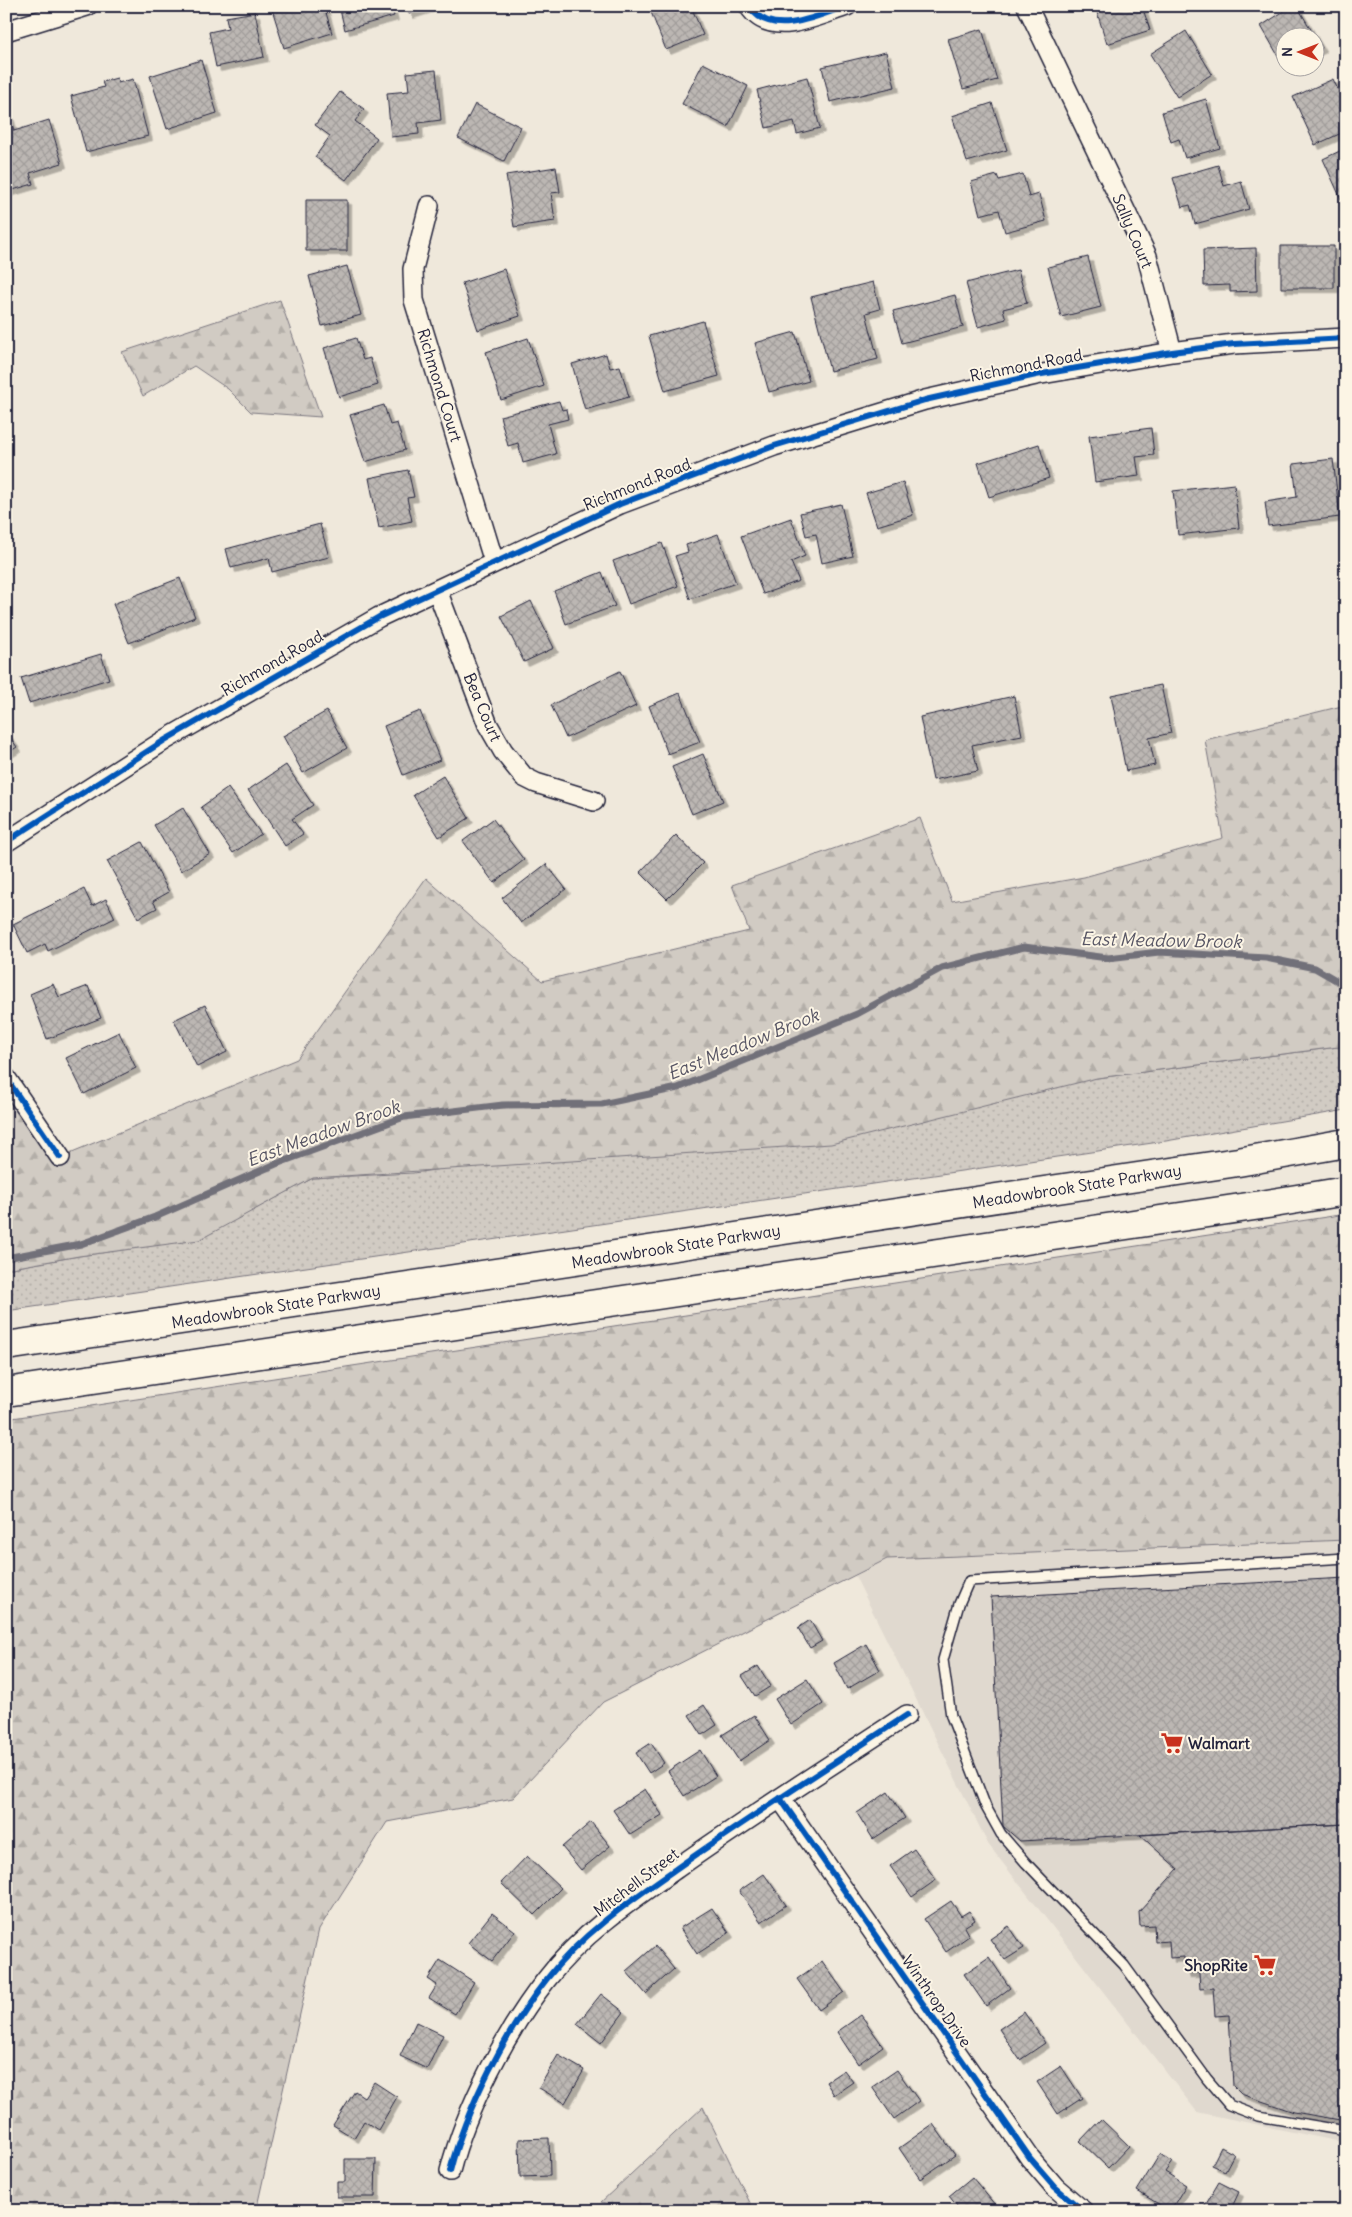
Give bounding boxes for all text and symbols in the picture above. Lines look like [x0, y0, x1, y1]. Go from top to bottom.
north arrow [1274, 28, 1324, 78]
text: N [1278, 47, 1296, 57]
street label: Sally Court [1108, 191, 1158, 272]
street label: Richmond Court [413, 326, 467, 445]
street label: Richmond Road [968, 344, 1084, 386]
street label: Richmond Road [580, 453, 694, 515]
street label: Richmond Road [218, 626, 326, 700]
street label: Bea Court [460, 670, 507, 745]
water label: East Meadow Brook [1080, 927, 1244, 953]
water label: East Meadow Brook [664, 1002, 824, 1085]
water label: East Meadow Brook [243, 1094, 404, 1171]
street label: Meadowbrook State Parkway [971, 1160, 1183, 1212]
street label: Meadowbrook State Parkway [570, 1220, 782, 1272]
street label: Meadowbrook State Parkway [170, 1280, 382, 1332]
supermarket icon: Walmart [1159, 1730, 1185, 1756]
place label: Walmart [1188, 1733, 1250, 1753]
street label: Mitchell Street [589, 1843, 683, 1921]
street label: Winthrop Drive [898, 1951, 976, 2051]
supermarket icon: ShopRite [1252, 1952, 1278, 1978]
place label: ShopRite [1184, 1955, 1248, 1976]

